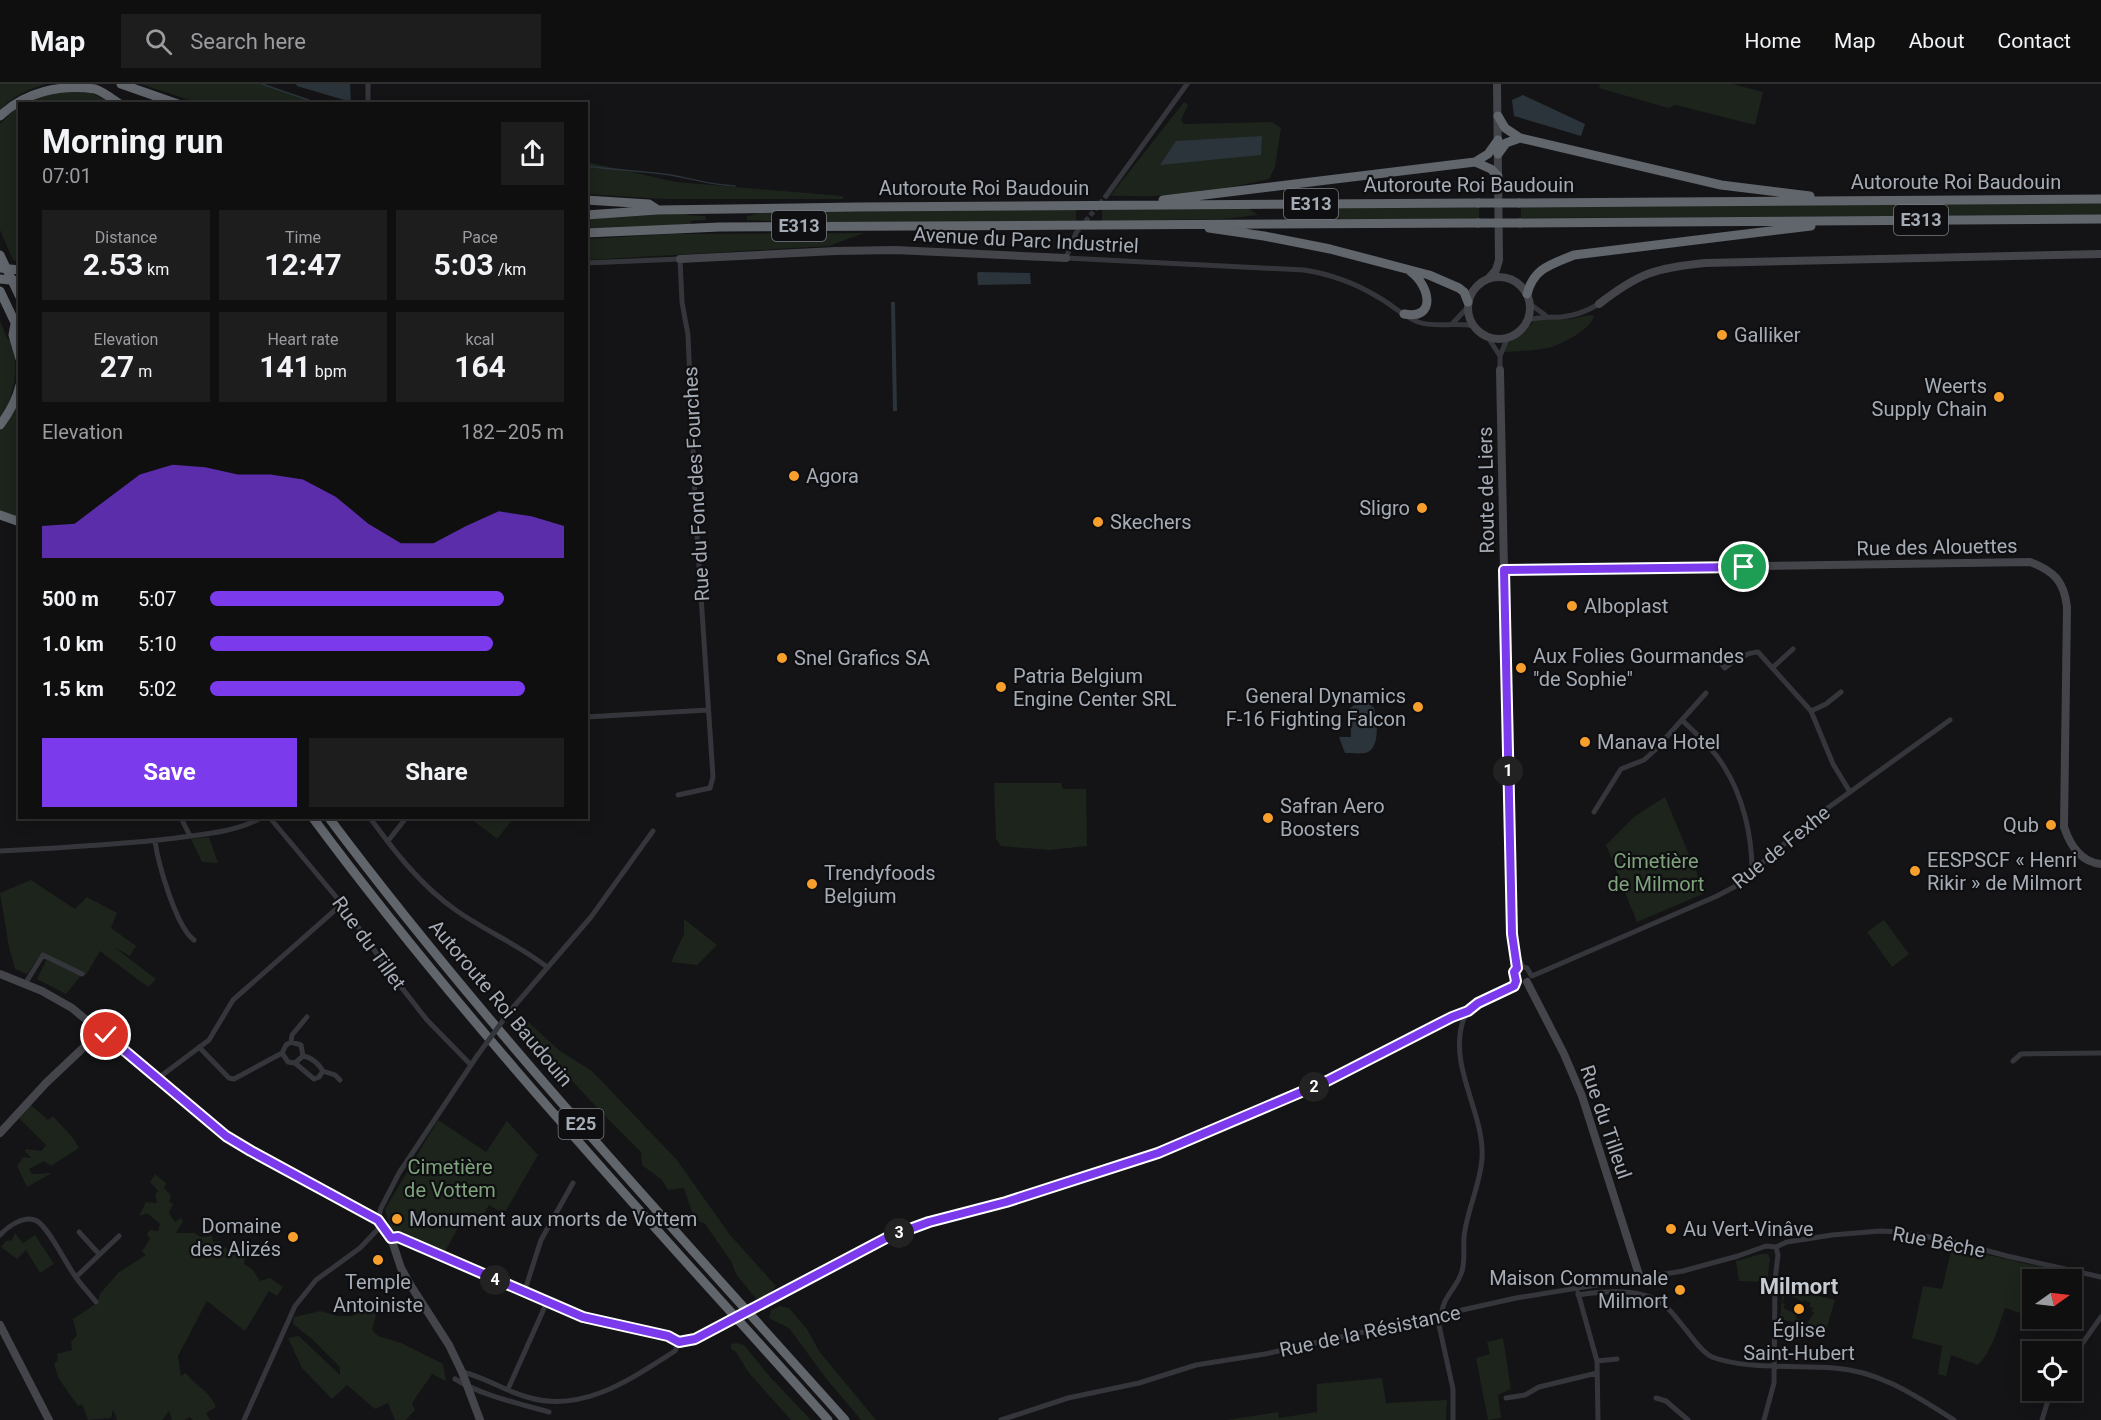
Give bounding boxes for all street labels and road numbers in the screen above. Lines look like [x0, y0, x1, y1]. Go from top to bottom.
street label: Autoroute Roi Baudouin [1851, 170, 2061, 194]
street label: Autoroute Roi Baudouin [1364, 173, 1574, 197]
street label: Autoroute Roi Baudouin [879, 176, 1089, 200]
road number: E313 [1284, 189, 1338, 219]
road number: E313 [1894, 205, 1948, 235]
road number: E313 [772, 211, 826, 241]
street label: Avenue du Parc Industriel [913, 222, 1139, 258]
street label: Rue du Fond des Fourches [678, 366, 714, 602]
street label: Route de Liers [1473, 426, 1499, 554]
street label: Rue des Alouettes [1856, 534, 2018, 560]
street label: Rue de Fexhe [1727, 800, 1835, 894]
street label: Rue du Tillet [327, 892, 411, 994]
street label: Autoroute Roi Baudouin [424, 915, 578, 1091]
street label: Rue du Tilleul [1575, 1062, 1637, 1182]
road number: E25 [558, 1109, 604, 1139]
street label: Rue Bêche [1891, 1221, 1987, 1263]
street label: Rue de la Résistance [1277, 1300, 1463, 1362]

